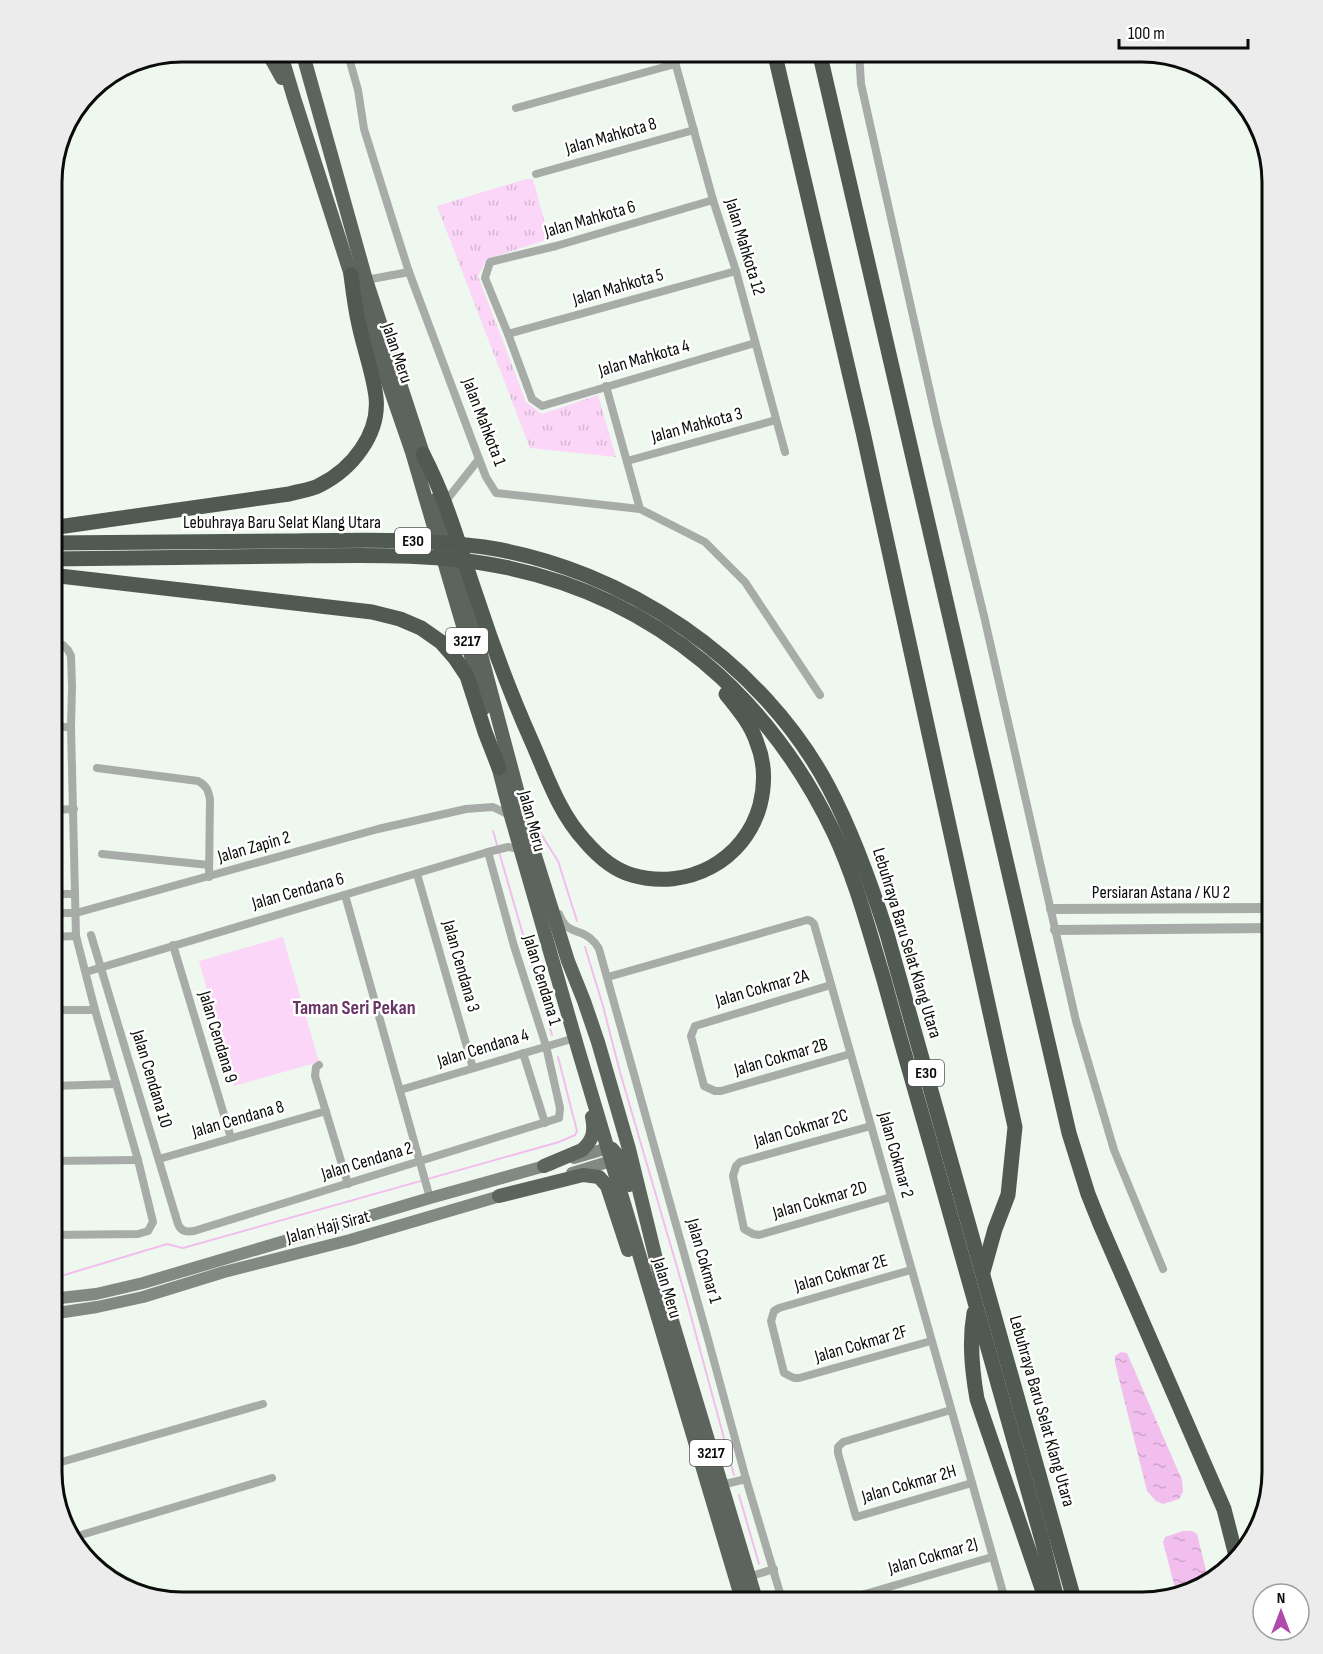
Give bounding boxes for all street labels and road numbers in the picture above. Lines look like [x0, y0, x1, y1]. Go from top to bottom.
street label: Jalan Mahkota 8 [562, 113, 659, 159]
street label: Jalan Mahkota 12 [720, 195, 770, 298]
street label: Jalan Mahkota 6 [541, 196, 638, 242]
street label: Jalan Mahkota 5 [569, 264, 666, 310]
street label: Jalan Meru [377, 319, 417, 386]
street label: Jalan Mahkota 4 [595, 335, 692, 381]
street label: Jalan Mahkota 1 [457, 374, 511, 470]
street label: Jalan Mahkota 3 [648, 403, 745, 448]
street label: Lebuhraya Baru Selat Klang Utara [183, 512, 381, 533]
road number: E30 [395, 528, 431, 554]
road number: 3217 [446, 628, 488, 654]
street label: Jalan Meru [514, 787, 550, 854]
street label: Jalan Zapin 2 [214, 827, 293, 868]
street label: Lebuhraya Baru Selat Klang Utara [868, 845, 946, 1041]
street label: Jalan Cendana 6 [249, 868, 347, 914]
street label: Persiaran Astana / KU 2 [1092, 882, 1230, 903]
street label: Jalan Cendana 3 [438, 917, 484, 1014]
street label: Jalan Cendana 1 [518, 931, 566, 1028]
street label: Jalan Cokmar 2A [712, 965, 811, 1012]
street label: Jalan Cendana 9 [194, 988, 242, 1085]
street label: Jalan Cendana 4 [434, 1024, 532, 1072]
street label: Jalan Cendana 10 [127, 1027, 177, 1130]
street label: Jalan Cokmar 2B [731, 1034, 830, 1081]
road number: E30 [908, 1060, 944, 1086]
street label: Jalan Cendana 8 [189, 1096, 287, 1142]
street label: Jalan Cokmar 2C [751, 1105, 851, 1152]
street label: Jalan Cokmar 2 [873, 1109, 918, 1200]
street label: Jalan Cendana 2 [318, 1137, 415, 1185]
street label: Jalan Cokmar 2D [769, 1177, 870, 1224]
street label: Jalan Haji Sirat [283, 1206, 372, 1248]
street label: Jalan Cokmar 1 [682, 1215, 726, 1306]
street label: Jalan Cokmar 2E [791, 1250, 890, 1297]
street label: Jalan Meru [648, 1254, 686, 1321]
street label: Lebuhraya Baru Selat Klang Utara [1005, 1313, 1079, 1509]
street label: Jalan Cokmar 2F [811, 1321, 910, 1368]
road number: 3217 [690, 1440, 732, 1466]
street label: Jalan Cokmar 2H [858, 1460, 959, 1508]
street label: Jalan Cokmar 2J [885, 1533, 980, 1579]

